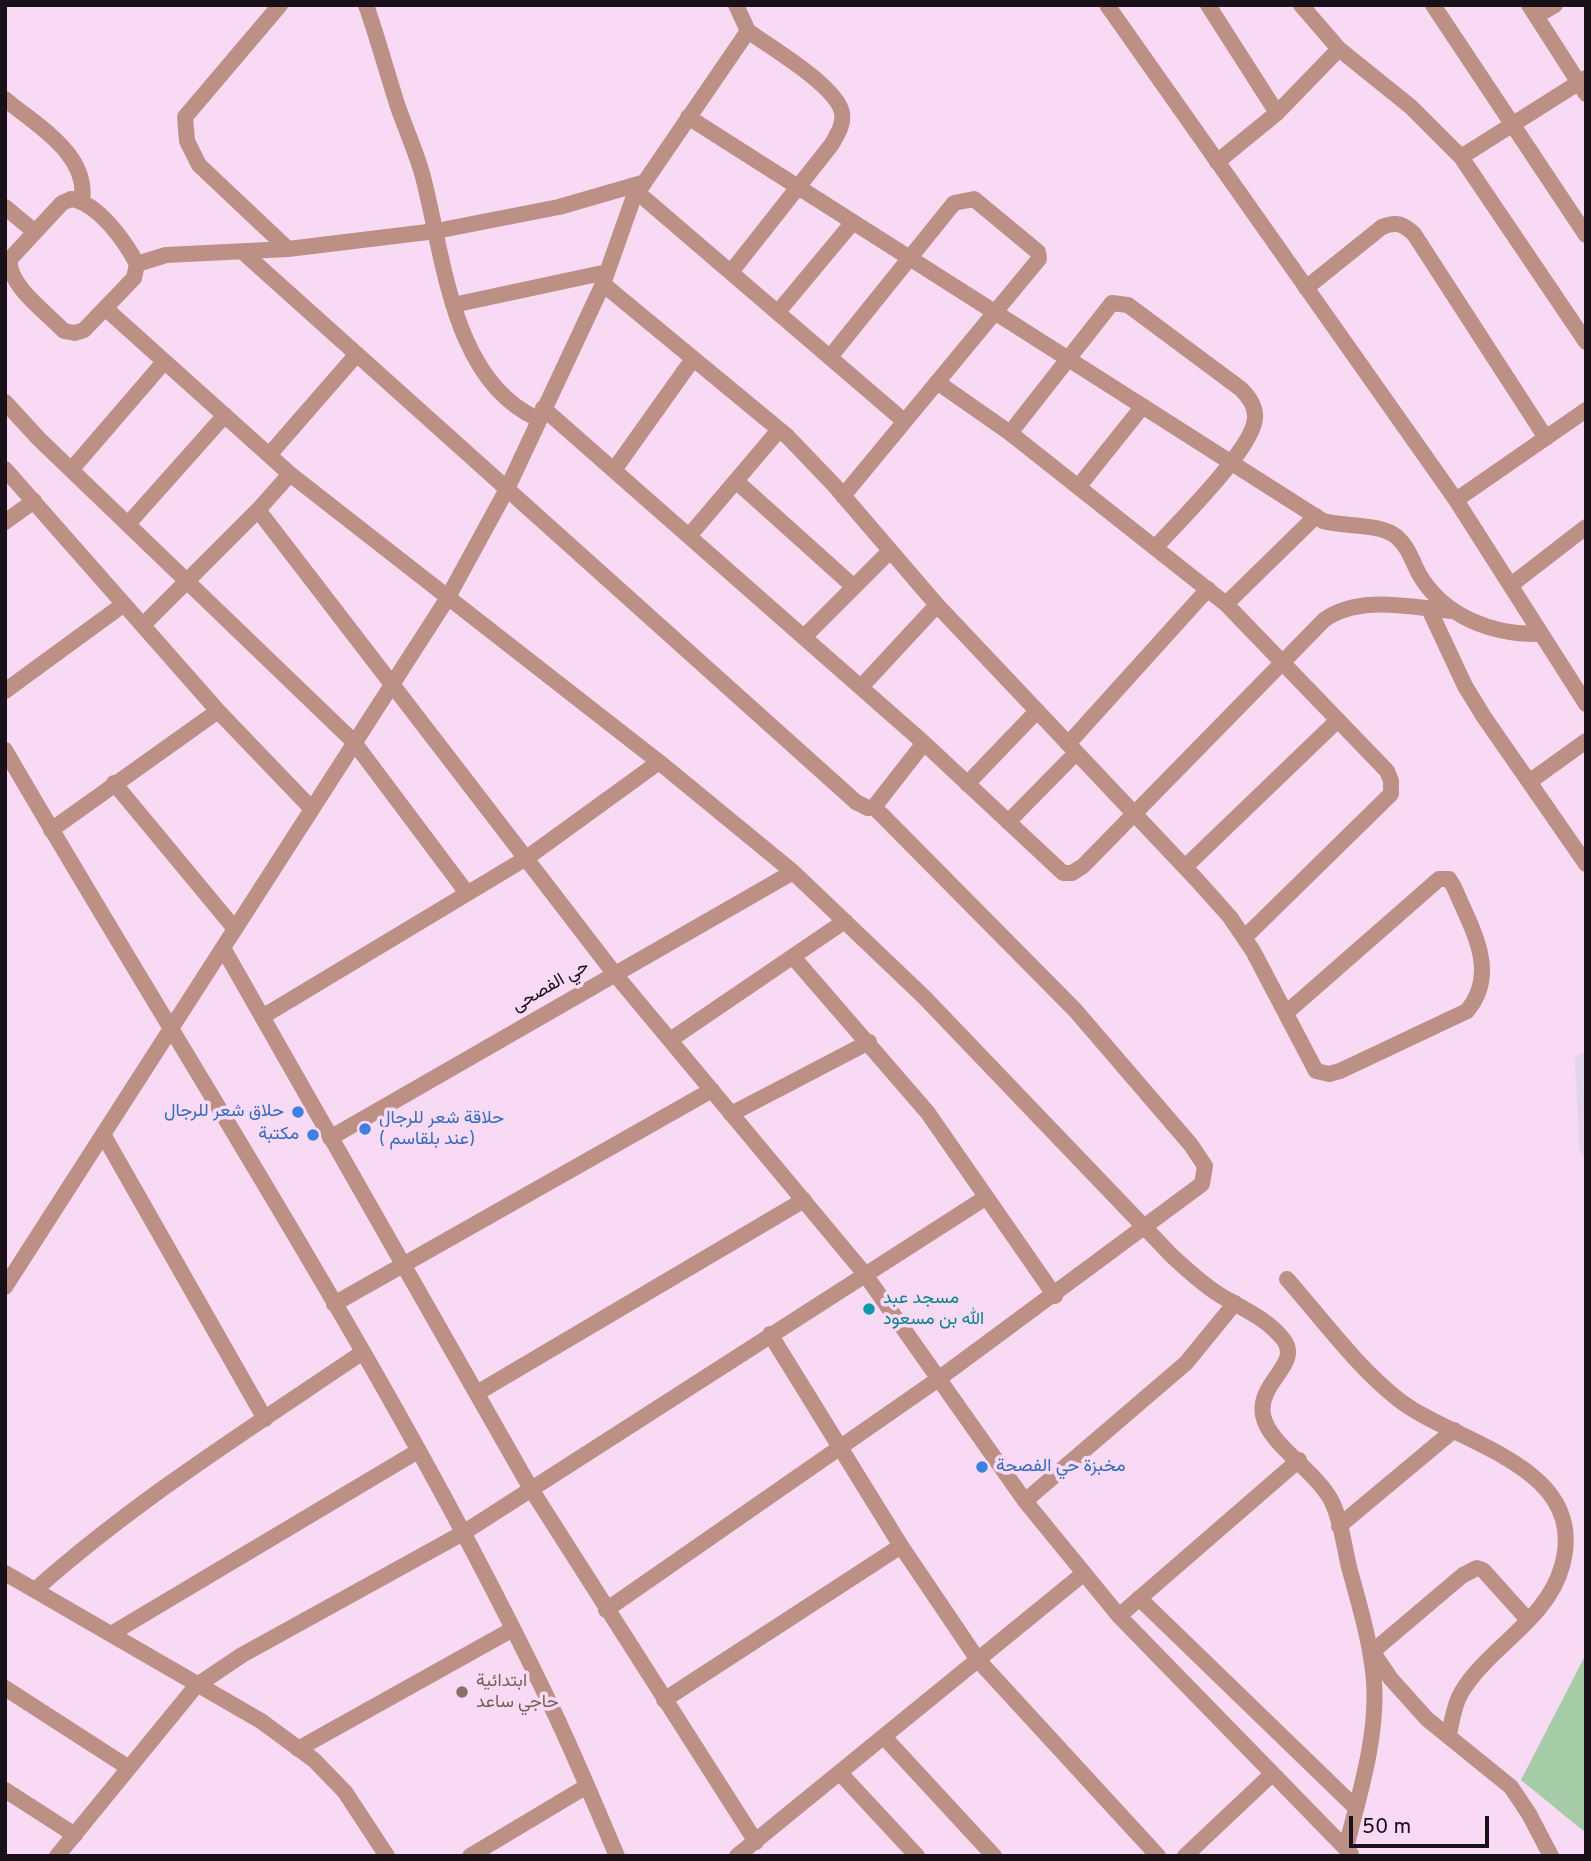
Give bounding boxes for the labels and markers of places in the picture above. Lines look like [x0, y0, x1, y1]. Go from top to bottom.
place label: حلاق شعر للرجال [164, 1101, 284, 1123]
marker: حلاق شعر للرجال [290, 1104, 306, 1120]
place label: حلاقة شعر للرجال ( عند بلقاسم) [379, 1108, 504, 1150]
marker: حلاقة شعر للرجال ( عند بلقاسم) [357, 1121, 373, 1137]
place label: مكتبة [258, 1124, 299, 1146]
marker: مكتبة [305, 1127, 321, 1143]
place label: مسجد عبد الله بن مسعود [883, 1288, 984, 1330]
marker: مسجد عبد الله بن مسعود [861, 1301, 877, 1317]
place label: مخبزة حي الفصحة [996, 1456, 1126, 1478]
marker: مخبزة حي الفصحة [974, 1459, 990, 1475]
place label: ابتدائية حاجي ساعد [476, 1671, 559, 1714]
marker: ابتدائية حاجي ساعد [454, 1684, 470, 1700]

